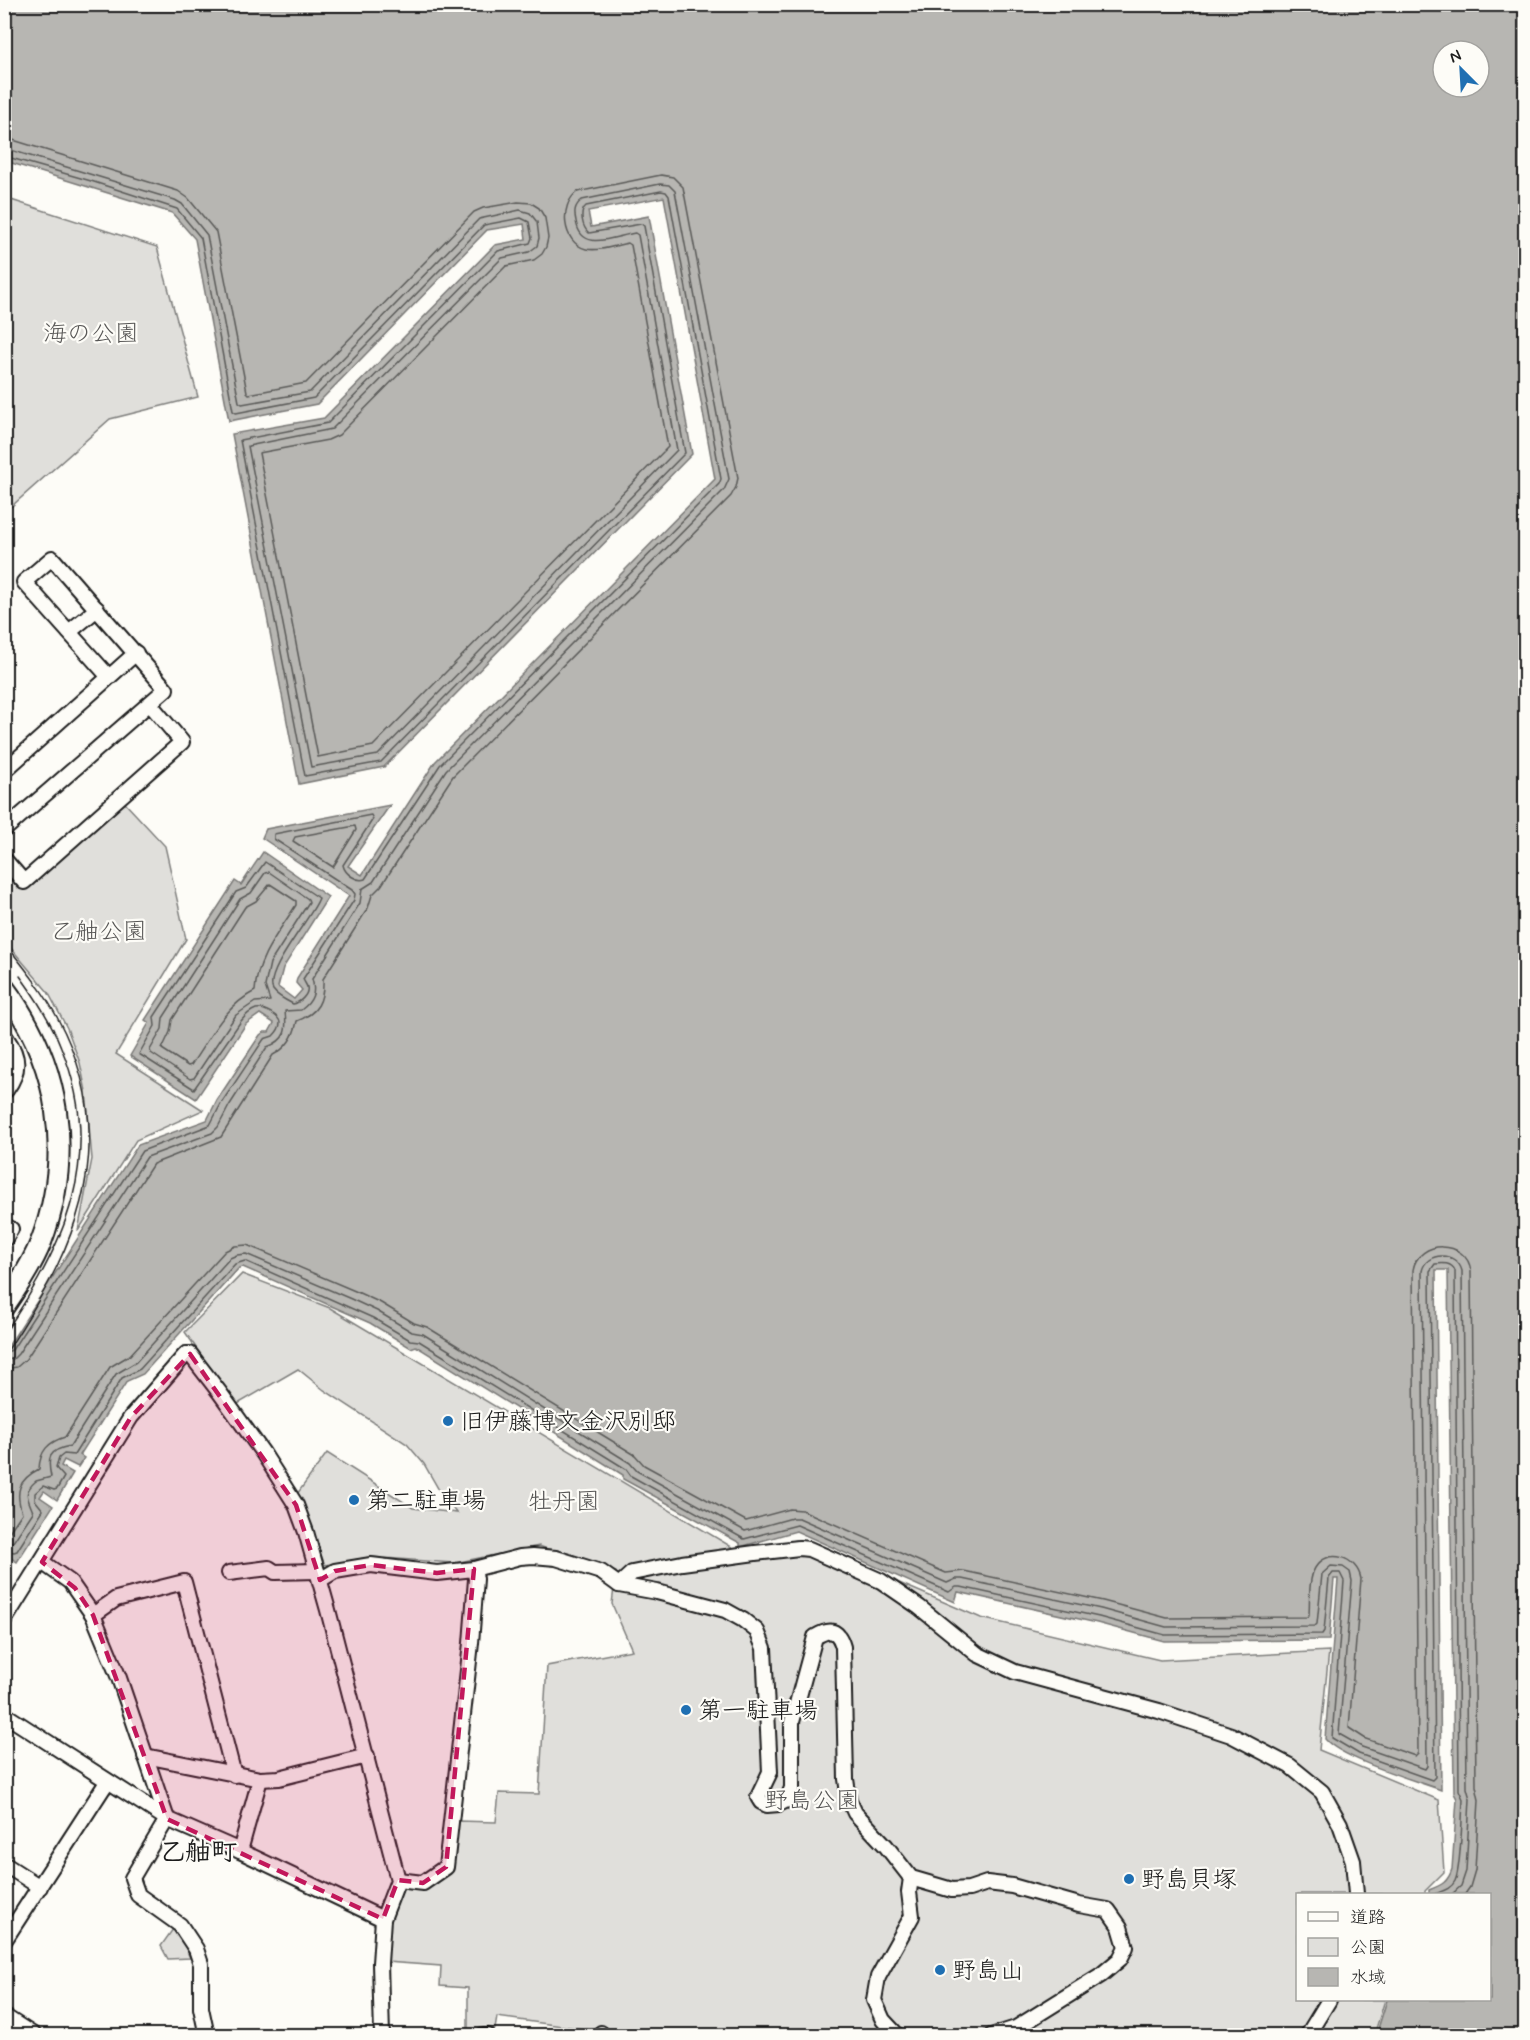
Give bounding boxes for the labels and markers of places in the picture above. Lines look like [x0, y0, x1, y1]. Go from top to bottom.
place label: 旧伊藤博文金沢別邸 [460, 1407, 676, 1438]
marker: 旧伊藤博文金沢別邸 [441, 1414, 455, 1428]
place label: 第二駐車場 [366, 1486, 486, 1517]
marker: 第二駐車場 [347, 1493, 361, 1507]
place label: 第一駐車場 [698, 1696, 818, 1727]
marker: 第一駐車場 [679, 1703, 693, 1717]
place label: 野島貝塚 [1141, 1865, 1237, 1896]
marker: 野島貝塚 [1122, 1872, 1136, 1886]
place label: 野島山 [952, 1956, 1024, 1987]
marker: 野島山 [933, 1963, 947, 1977]

